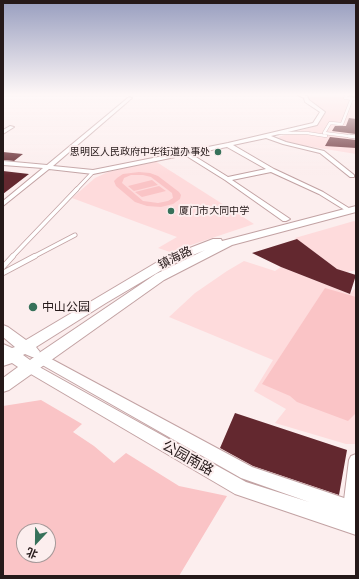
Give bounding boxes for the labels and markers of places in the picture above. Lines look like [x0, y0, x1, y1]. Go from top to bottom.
place label: 思明区人民政府中华街道办事处 [70, 146, 210, 158]
marker: 思明区人民政府中华街道办事处 [213, 147, 223, 157]
place label: 厦门市大同中学 [179, 205, 249, 217]
marker: 厦门市大同中学 [166, 206, 176, 216]
place label: 中山公园 [42, 300, 90, 314]
marker: 中山公园 [27, 301, 39, 313]

